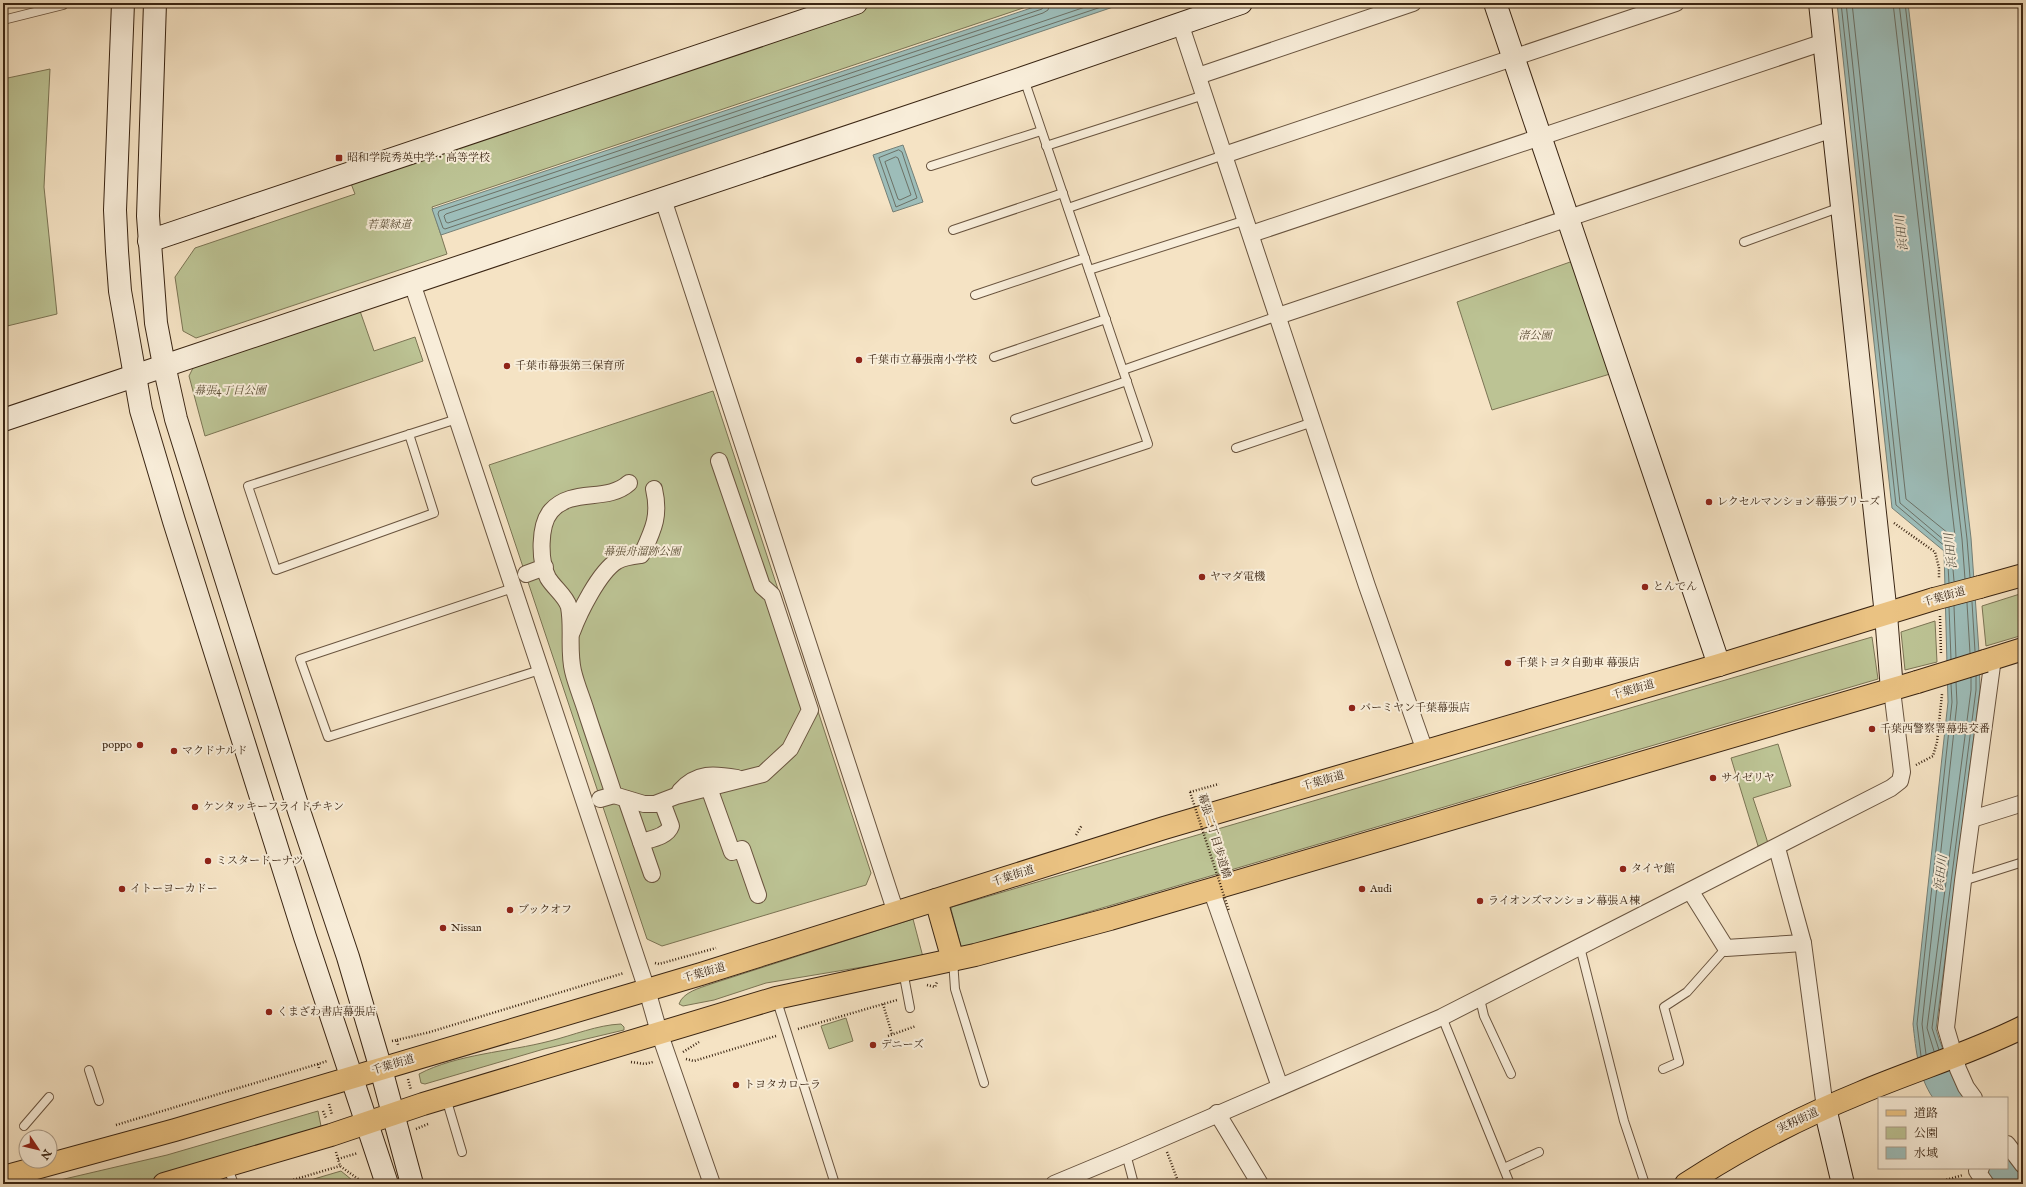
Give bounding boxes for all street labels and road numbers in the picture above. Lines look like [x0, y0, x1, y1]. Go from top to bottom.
street label: 千葉街道 [1921, 584, 1967, 610]
street label: 千葉街道 [1610, 677, 1656, 703]
street label: 千葉街道 [1300, 768, 1346, 794]
street label: 幕張二丁目歩道橋 [1194, 792, 1234, 880]
street label: 千葉街道 [990, 863, 1036, 889]
street label: 千葉街道 [681, 960, 727, 986]
street label: 千葉街道 [370, 1052, 416, 1078]
street label: 実籾街道 [1775, 1105, 1821, 1137]

